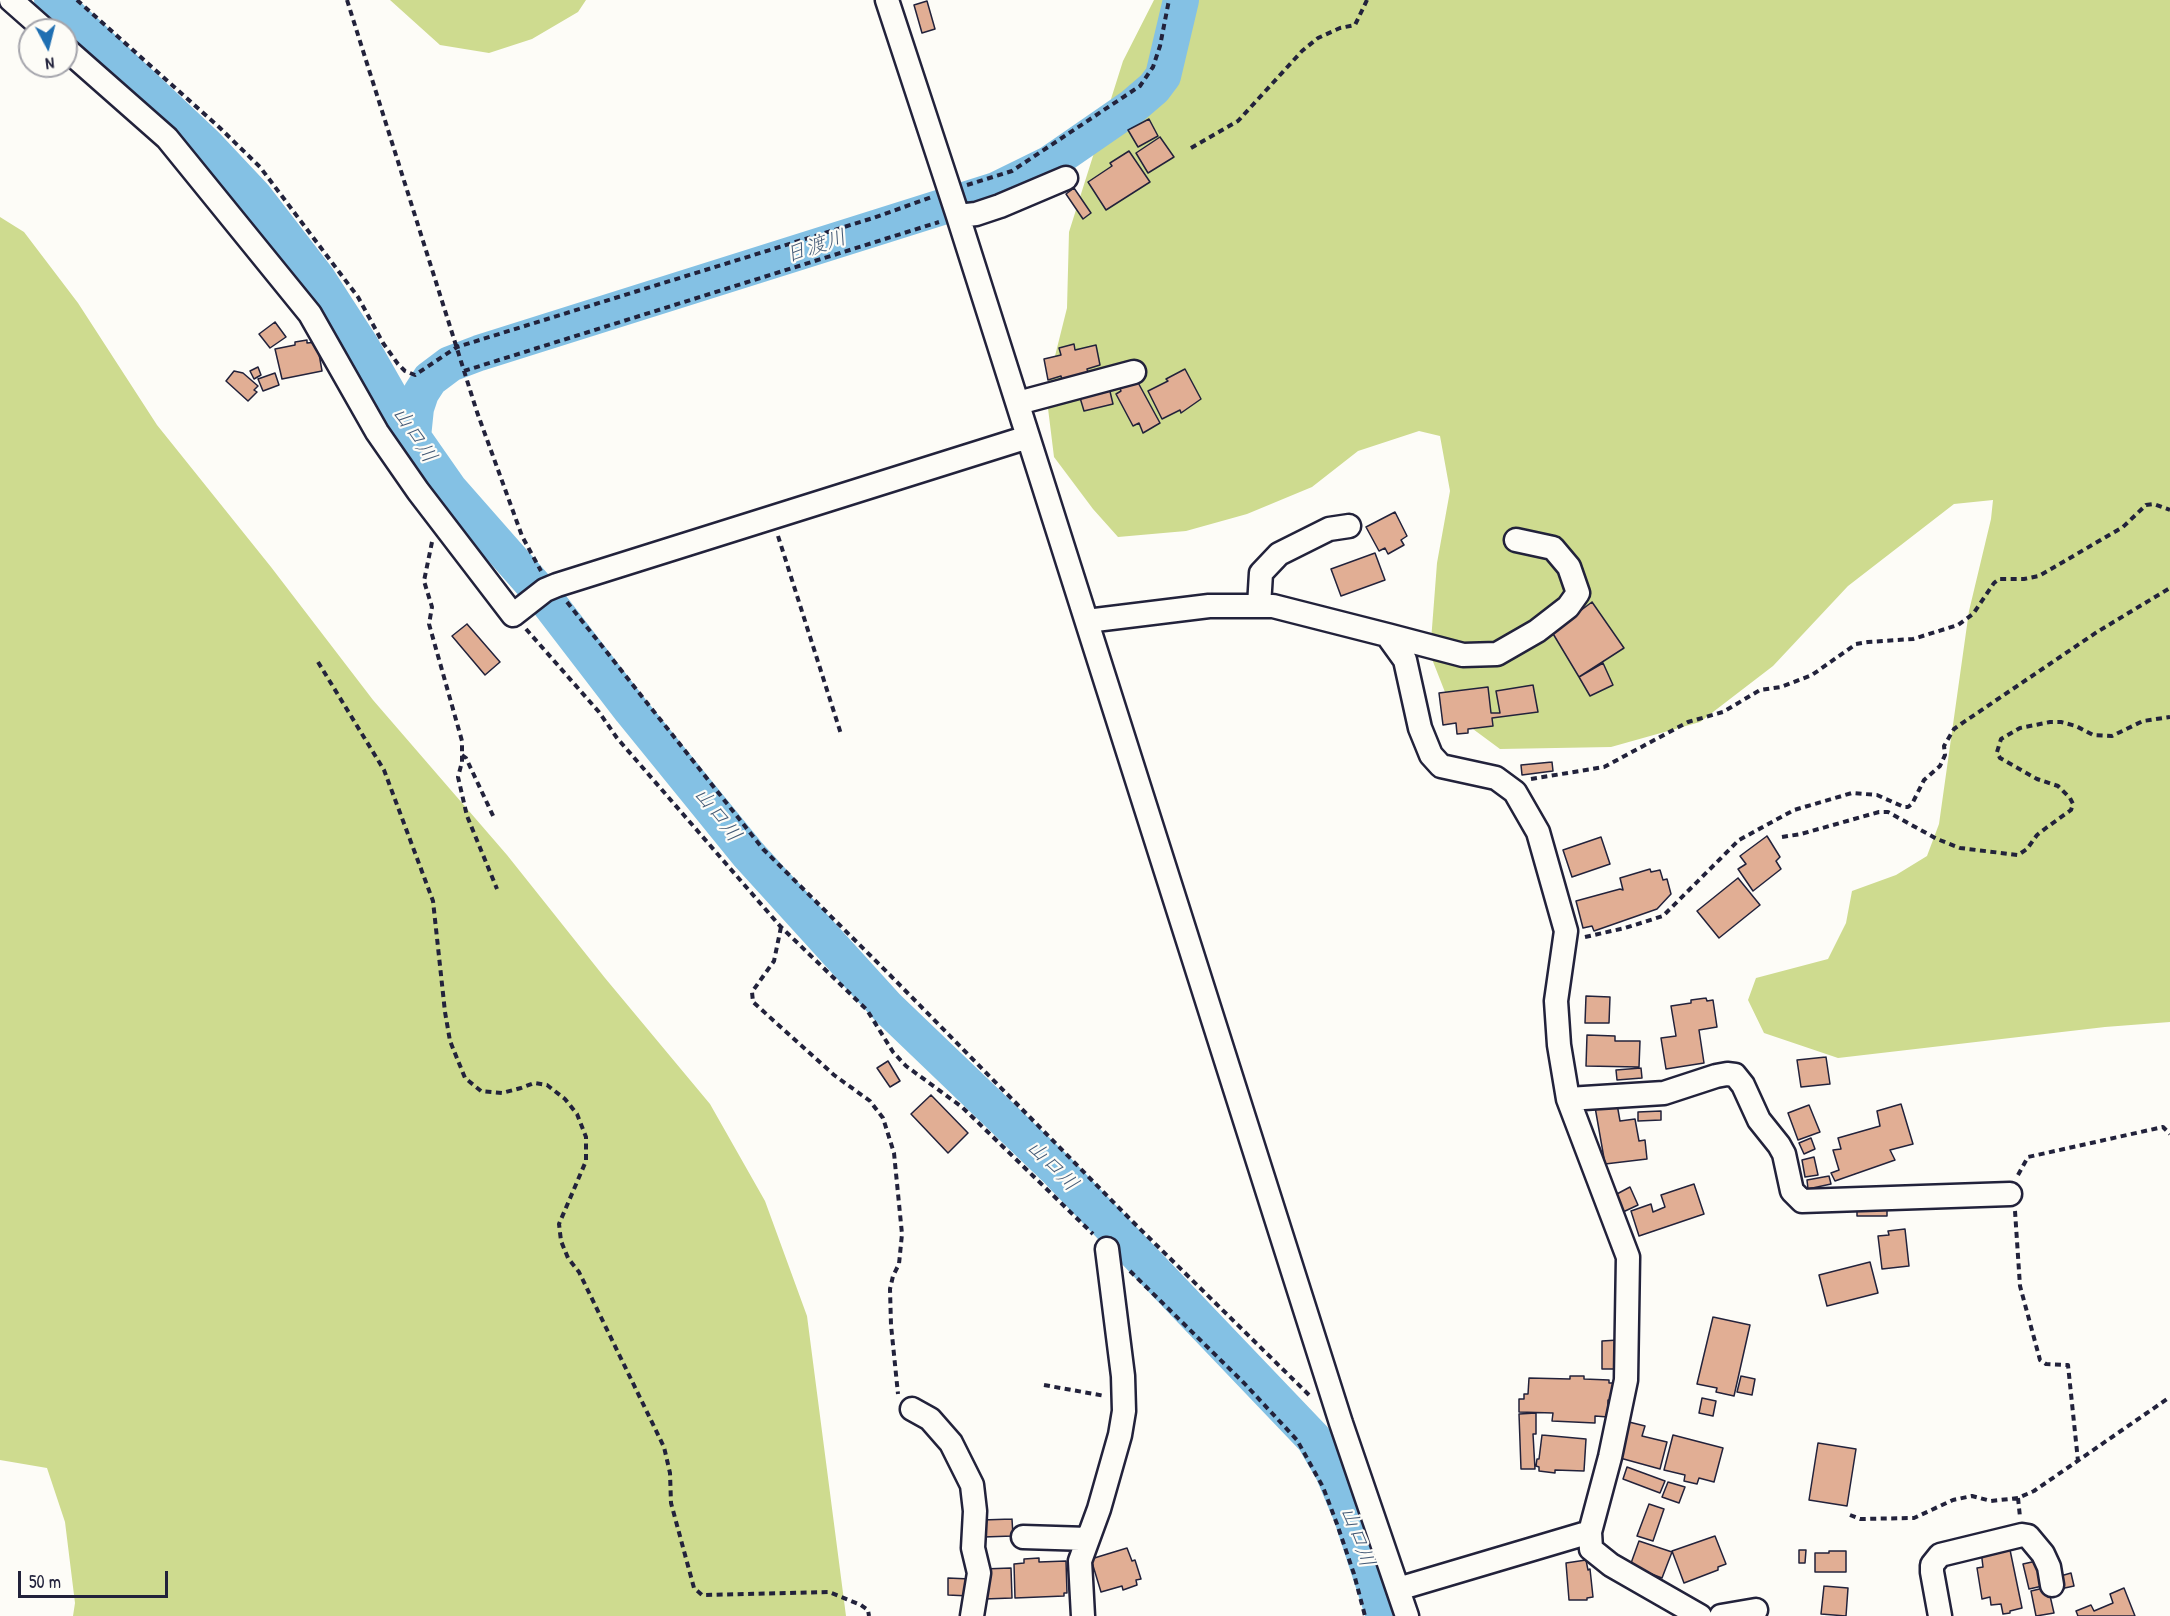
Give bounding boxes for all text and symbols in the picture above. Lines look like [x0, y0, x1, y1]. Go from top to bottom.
north arrow [18, 18, 78, 78]
text: N [44, 52, 56, 75]
water label: 日渡川 [782, 225, 850, 269]
water label: 山口川 [386, 402, 442, 468]
water label: 山口川 [688, 782, 746, 848]
water label: 山口川 [1021, 1135, 1083, 1197]
water label: 山口川 [1334, 1503, 1380, 1571]
scale bar [21, 1559, 171, 1597]
text: 50 m [29, 1569, 61, 1594]

